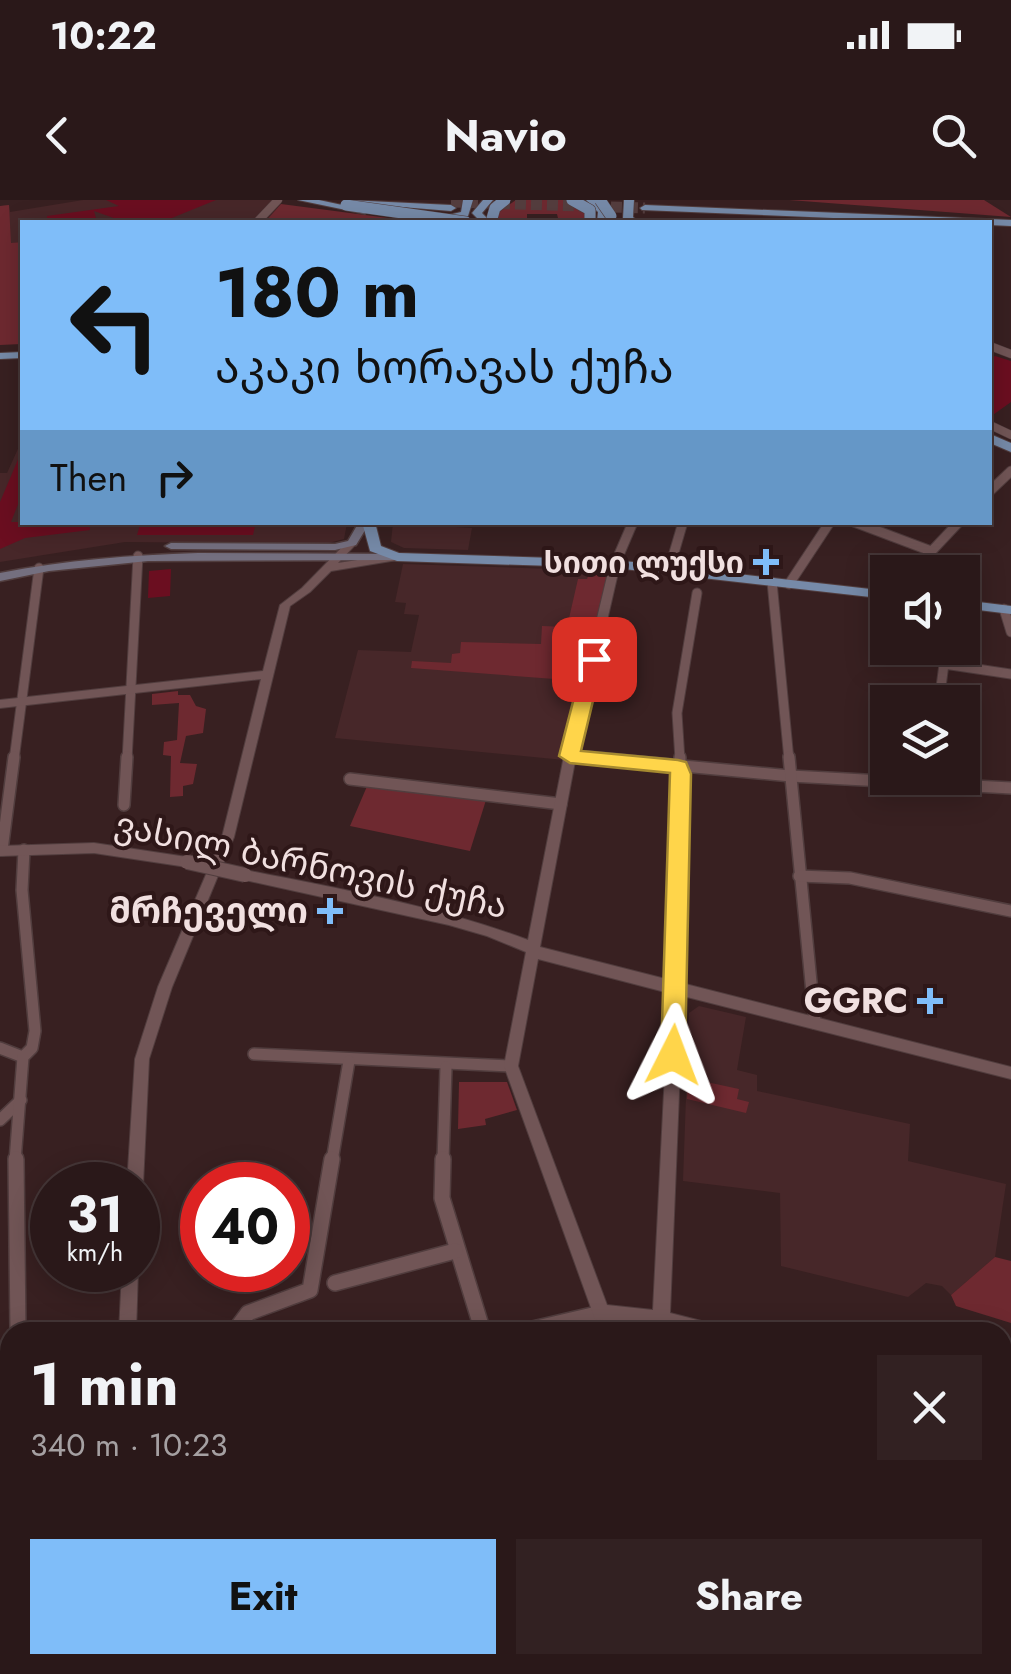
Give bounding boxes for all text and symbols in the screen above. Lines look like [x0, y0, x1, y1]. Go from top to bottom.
text: 10:22 [50, 8, 157, 63]
text: Navio [444, 103, 567, 168]
icon: back [30, 108, 85, 163]
icon: search [926, 108, 981, 163]
text: 180 m [215, 242, 419, 343]
icon: left [50, 260, 180, 390]
text: აკაკი ხორავას ქუჩა [215, 335, 674, 400]
text: Then [50, 450, 127, 505]
icon: right [147, 450, 202, 505]
place label: სითი ლუქსი [544, 541, 744, 584]
marker: სითი ლუქსი [753, 549, 779, 575]
map controls [870, 555, 980, 795]
button: sound [870, 555, 980, 665]
pin [552, 617, 637, 702]
icon: arrive [567, 632, 622, 687]
button: layers [870, 685, 980, 795]
street label: ვასილ ბარნოვის ქუჩა [110, 799, 512, 931]
place label: მრჩეველი [109, 886, 308, 936]
marker: მრჩეველი [317, 898, 343, 924]
place label: GGRC [804, 976, 908, 1026]
marker: GGRC [917, 988, 943, 1014]
position arrow [621, 1003, 725, 1107]
speed limit sign: 40 [180, 1162, 310, 1292]
text: 31 [67, 1178, 123, 1251]
text: km/h [67, 1234, 123, 1270]
text: 1 min [30, 1341, 179, 1428]
button: close [877, 1355, 982, 1460]
text: 340 m · 10:23 [30, 1422, 228, 1468]
button: Exit [30, 1539, 496, 1654]
button: Share [516, 1539, 982, 1654]

